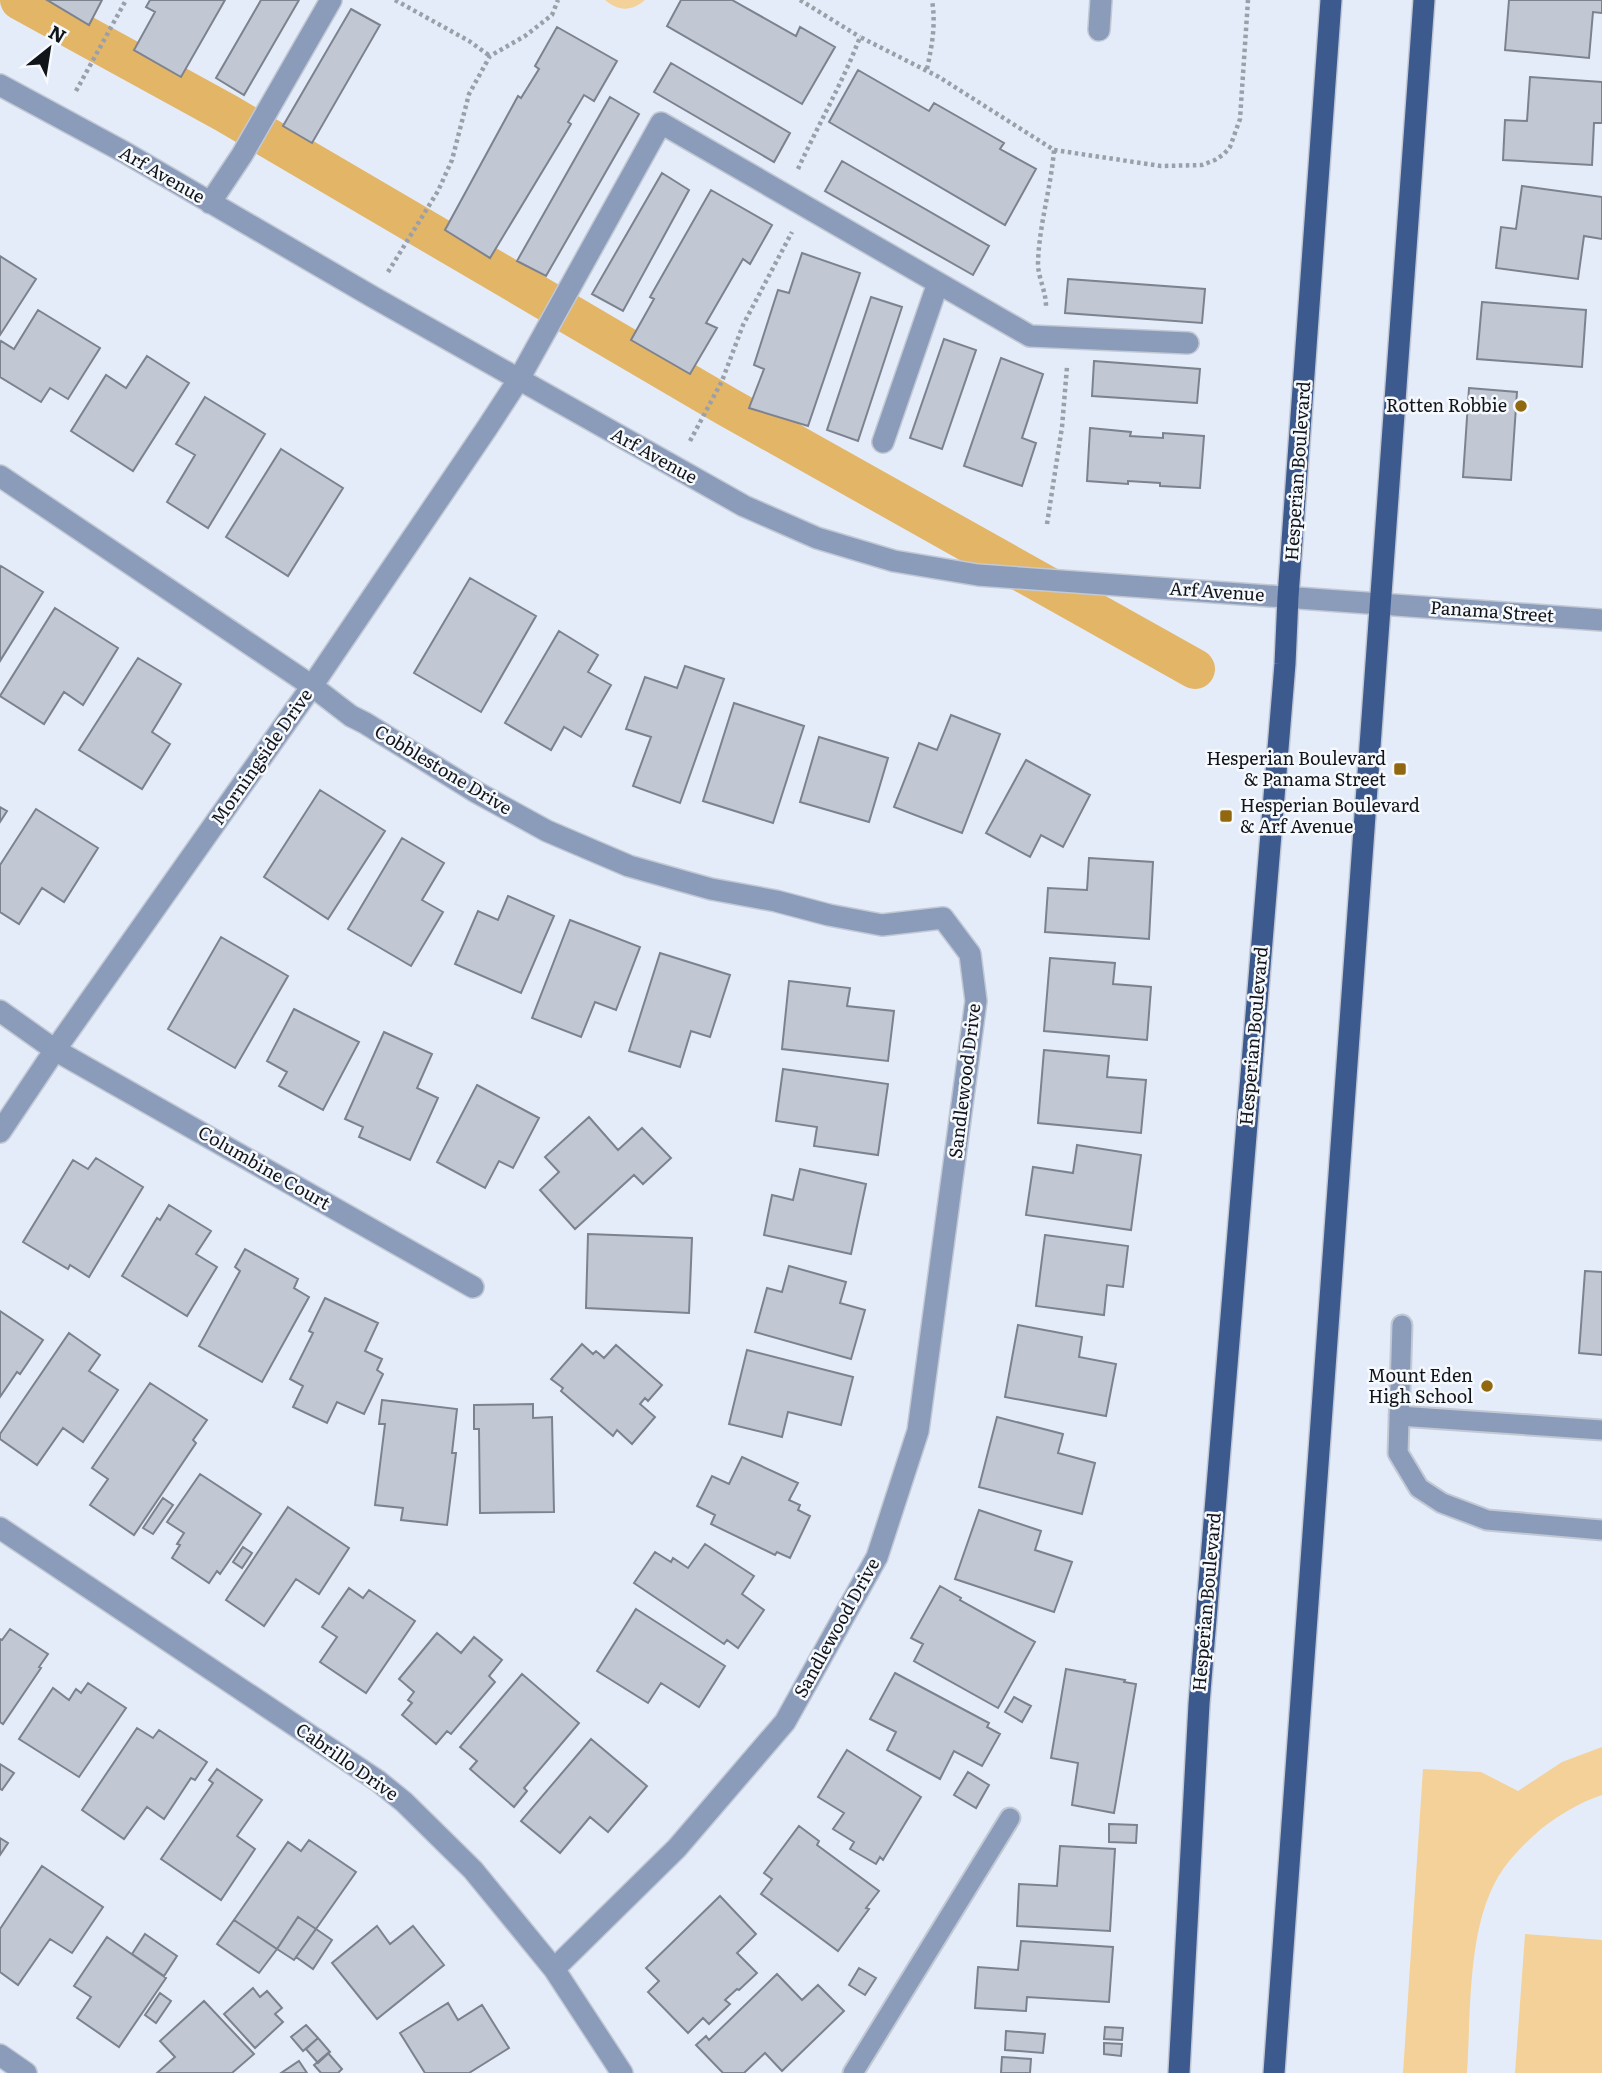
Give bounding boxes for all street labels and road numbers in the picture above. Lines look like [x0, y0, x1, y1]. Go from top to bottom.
street label: Arf Avenue [115, 138, 211, 209]
street label: Hesperian Boulevard [1277, 380, 1316, 562]
street label: Arf Avenue [607, 420, 703, 490]
street label: Arf Avenue [1169, 574, 1266, 607]
street label: Panama Street [1429, 593, 1556, 628]
street label: Morningside Drive [203, 682, 318, 830]
street label: Cobblestone Drive [370, 717, 518, 820]
street label: Hesperian Boulevard [1231, 945, 1274, 1127]
street label: Sandlewood Drive [941, 1002, 986, 1160]
street label: Columbine Court [194, 1118, 337, 1216]
street label: Hesperian Boulevard [1184, 1511, 1227, 1693]
street label: Sandlewood Drive [786, 1552, 885, 1702]
street label: Cabrillo Drive [291, 1715, 405, 1806]

